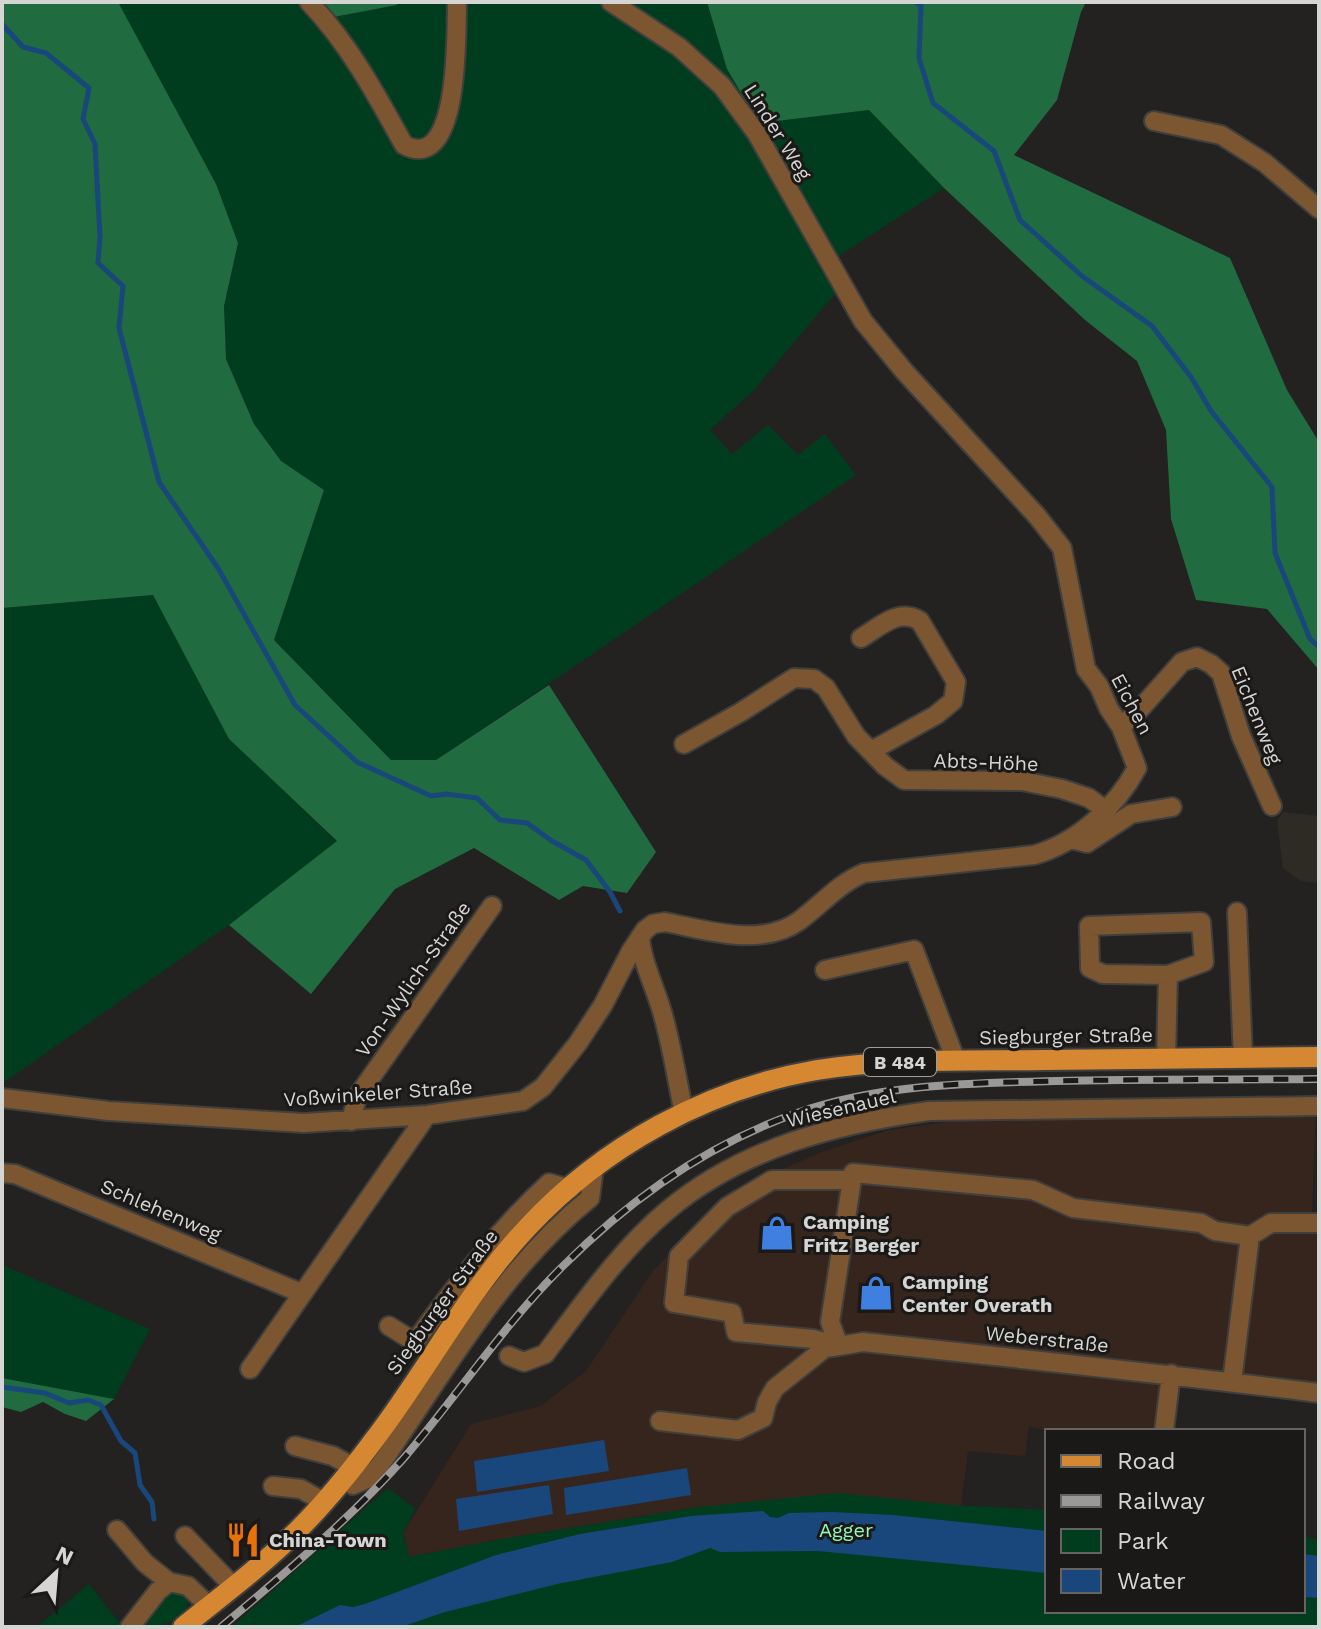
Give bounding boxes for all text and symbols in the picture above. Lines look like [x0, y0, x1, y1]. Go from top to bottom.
street label: Linder Weg [739, 80, 817, 185]
street label: Eichenweg [1226, 662, 1288, 768]
street label: Eichen [1106, 669, 1158, 739]
street label: Abts-Höhe [933, 748, 1039, 776]
street label: Von-Wylich-Straße [350, 897, 476, 1061]
street label: Siegburger Straße [979, 1022, 1153, 1050]
road number: B 484 [864, 1048, 936, 1076]
street label: Voßwinkeler Straße [283, 1074, 473, 1112]
street label: Wiesenauel [784, 1084, 898, 1132]
street label: Schlehenweg [97, 1174, 225, 1246]
place label: Camping Fritz Berger [803, 1210, 920, 1257]
shop icon: Camping Fritz Berger [758, 1214, 796, 1252]
street label: Siegburger Straße [381, 1225, 503, 1379]
place label: Camping Center Overath [902, 1270, 1052, 1317]
shop icon: Camping Center Overath [857, 1274, 895, 1312]
street label: Weberstraße [984, 1321, 1110, 1357]
legend [1045, 1429, 1305, 1613]
text: Road [1117, 1447, 1176, 1475]
text: Railway [1117, 1487, 1206, 1515]
park label: Agger [819, 1518, 873, 1542]
restaurant icon: China-Town [224, 1521, 262, 1559]
text: Park [1117, 1527, 1169, 1555]
place label: China-Town [269, 1528, 387, 1552]
north arrow [16, 1533, 96, 1613]
text: N [52, 1541, 77, 1570]
text: Water [1117, 1567, 1186, 1595]

